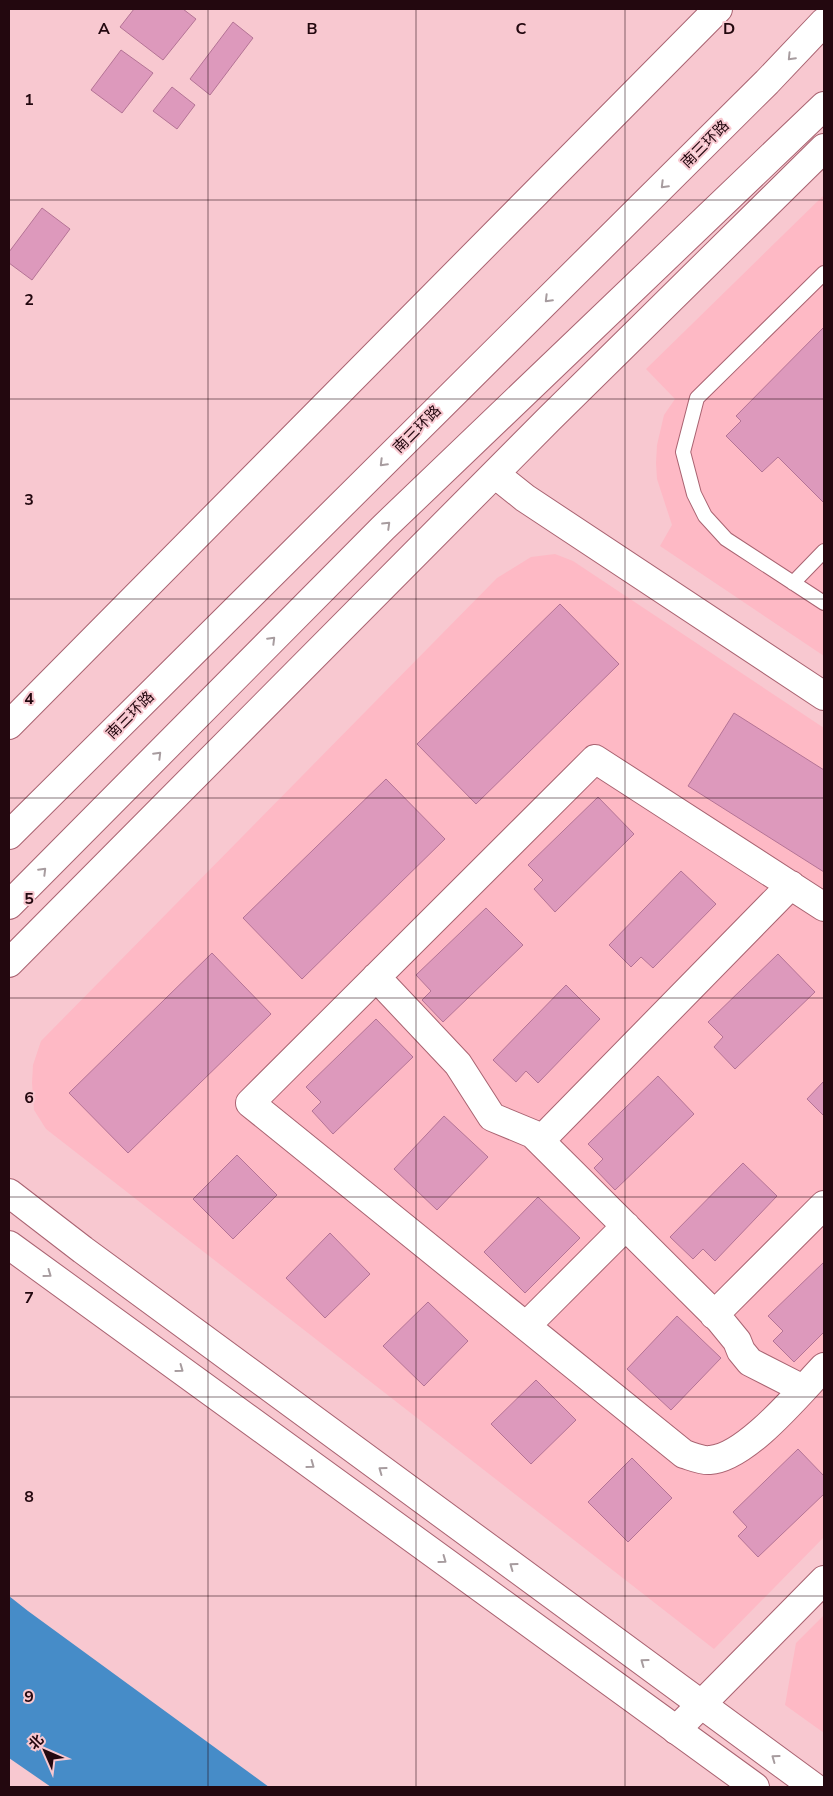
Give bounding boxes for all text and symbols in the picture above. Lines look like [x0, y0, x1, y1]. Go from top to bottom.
text: A [98, 18, 110, 40]
text: B [306, 18, 318, 40]
text: C [516, 18, 527, 40]
text: D [723, 18, 735, 40]
one-way arrow [788, 52, 797, 61]
text: 1 [24, 89, 34, 111]
street label: 南三环路 [677, 116, 733, 172]
one-way arrow [660, 179, 669, 188]
text: 2 [24, 289, 34, 311]
one-way arrow [545, 293, 554, 302]
street label: 南三环路 [389, 401, 445, 457]
one-way arrow [380, 457, 389, 466]
text: 3 [24, 489, 34, 511]
one-way arrow [381, 522, 390, 531]
one-way arrow [266, 637, 275, 646]
street label: 南三环路 [102, 687, 158, 743]
text: 4 [24, 688, 34, 710]
one-way arrow [152, 752, 161, 761]
one-way arrow [37, 867, 46, 876]
text: 5 [24, 888, 34, 910]
text: 6 [24, 1087, 34, 1109]
one-way arrow [42, 1268, 51, 1276]
text: 7 [24, 1287, 34, 1309]
one-way arrow [174, 1363, 184, 1372]
one-way arrow [305, 1459, 314, 1467]
one-way arrow [378, 1467, 388, 1476]
text: 8 [24, 1486, 34, 1508]
one-way arrow [437, 1554, 447, 1563]
one-way arrow [509, 1563, 519, 1572]
one-way arrow [640, 1659, 650, 1668]
text: 9 [24, 1686, 34, 1708]
north arrow [20, 1726, 70, 1776]
text: 北 [24, 1730, 48, 1754]
one-way arrow [772, 1756, 781, 1764]

